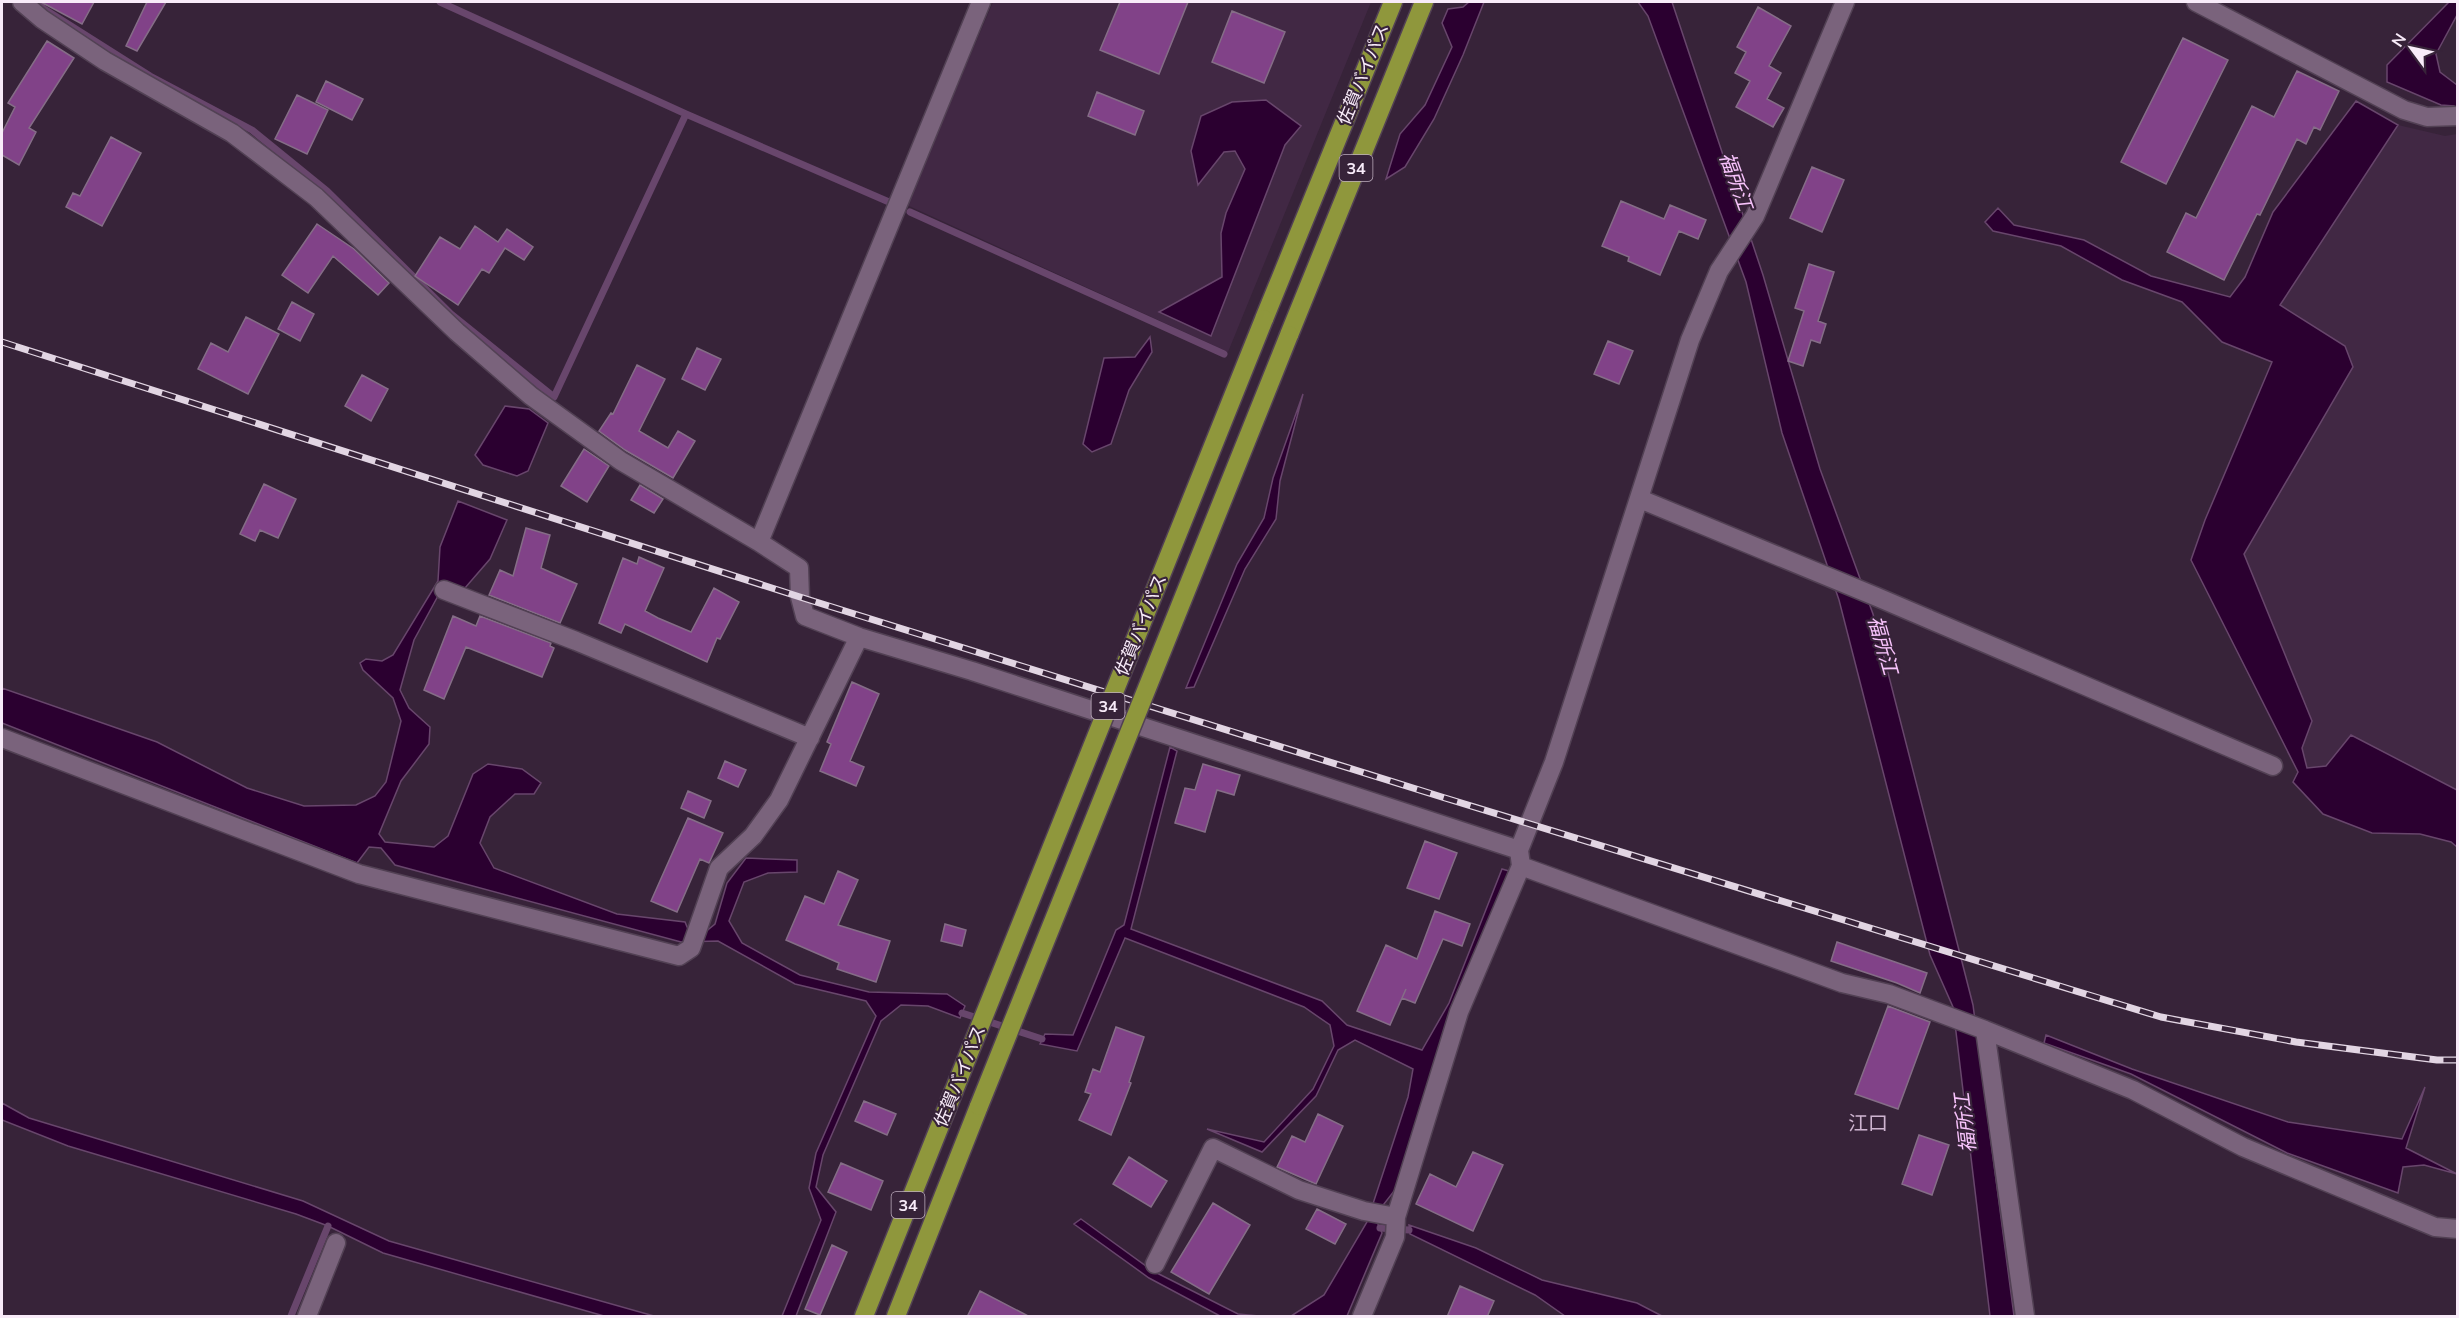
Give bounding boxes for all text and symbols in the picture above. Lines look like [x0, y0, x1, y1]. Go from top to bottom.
north arrow [2381, 18, 2441, 78]
street label: 佐賀バイパス [1332, 20, 1393, 128]
text: N [2387, 29, 2410, 50]
water label: 福所江 [1714, 148, 1759, 215]
road number: 34 [1340, 155, 1372, 181]
street label: 佐賀バイパス [1110, 571, 1171, 679]
water label: 福所江 [1863, 613, 1904, 679]
road number: 34 [1092, 693, 1124, 719]
street label: 佐賀バイパス [929, 1022, 990, 1130]
water label: 福所江 [1948, 1090, 1981, 1154]
district label: 江口 [1848, 1110, 1888, 1135]
road number: 34 [892, 1192, 924, 1218]

